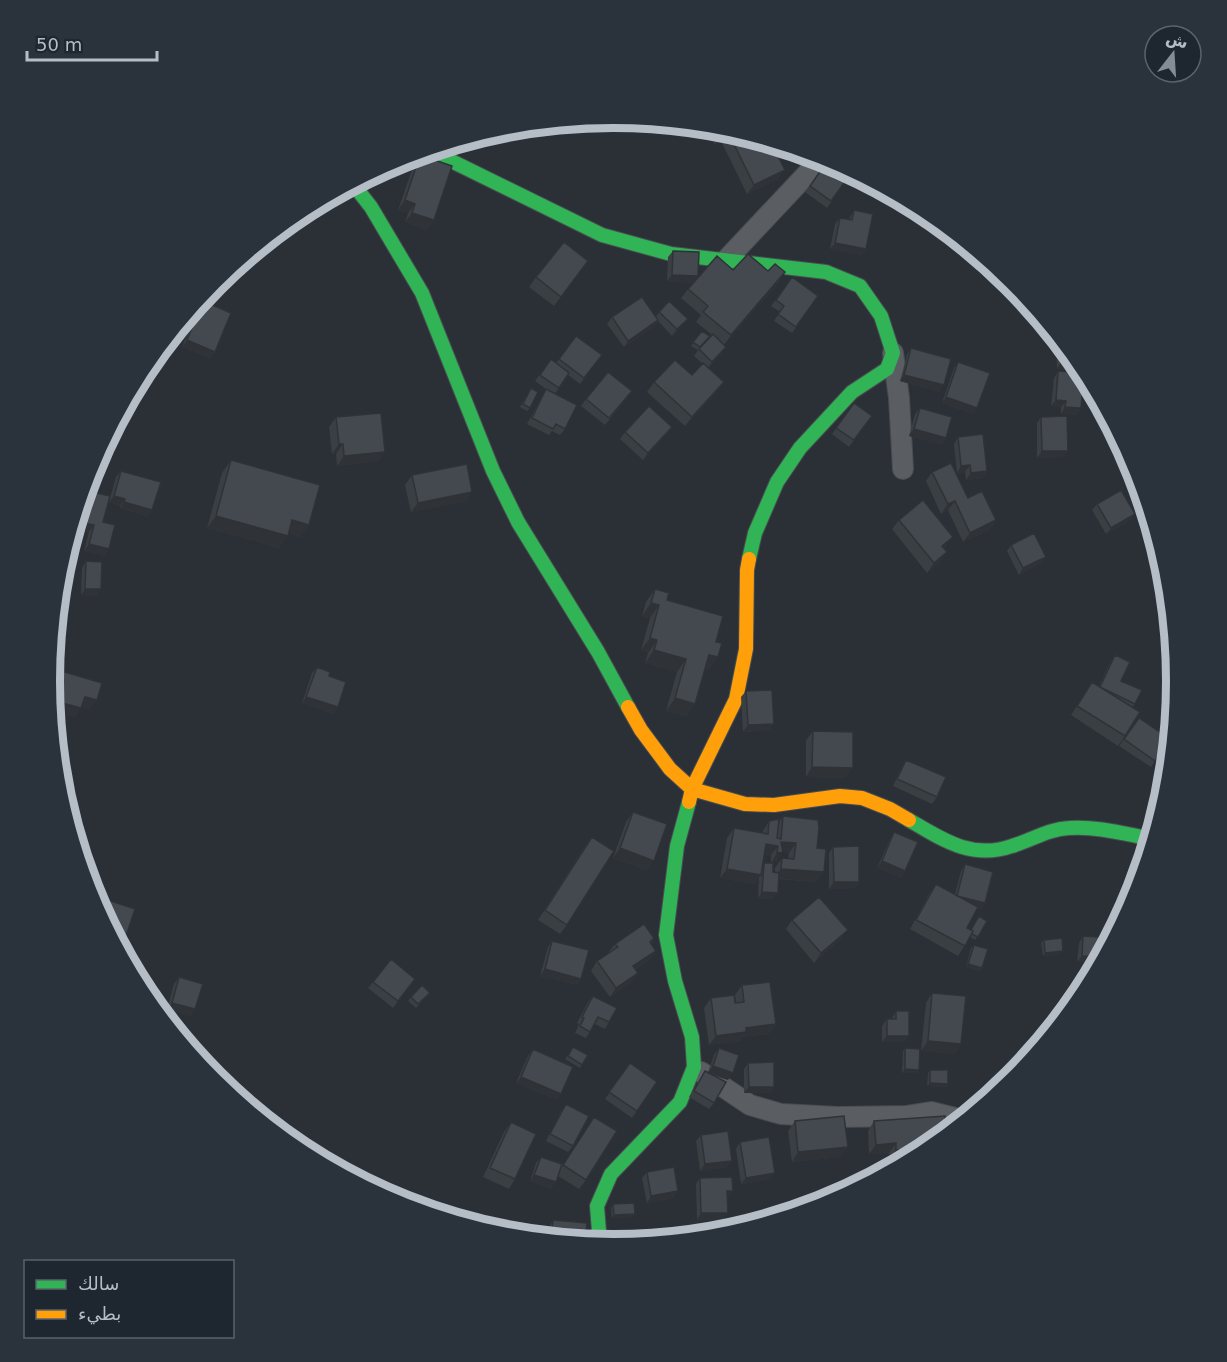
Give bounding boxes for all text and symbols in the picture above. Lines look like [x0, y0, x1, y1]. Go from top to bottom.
scale bar [27, 24, 158, 62]
north arrow [1143, 24, 1203, 84]
text: ش [1164, 28, 1191, 52]
text: 50 m [36, 34, 82, 55]
legend [24, 1260, 234, 1338]
text: سالك [78, 1273, 119, 1294]
text: بطيء [78, 1303, 121, 1325]

